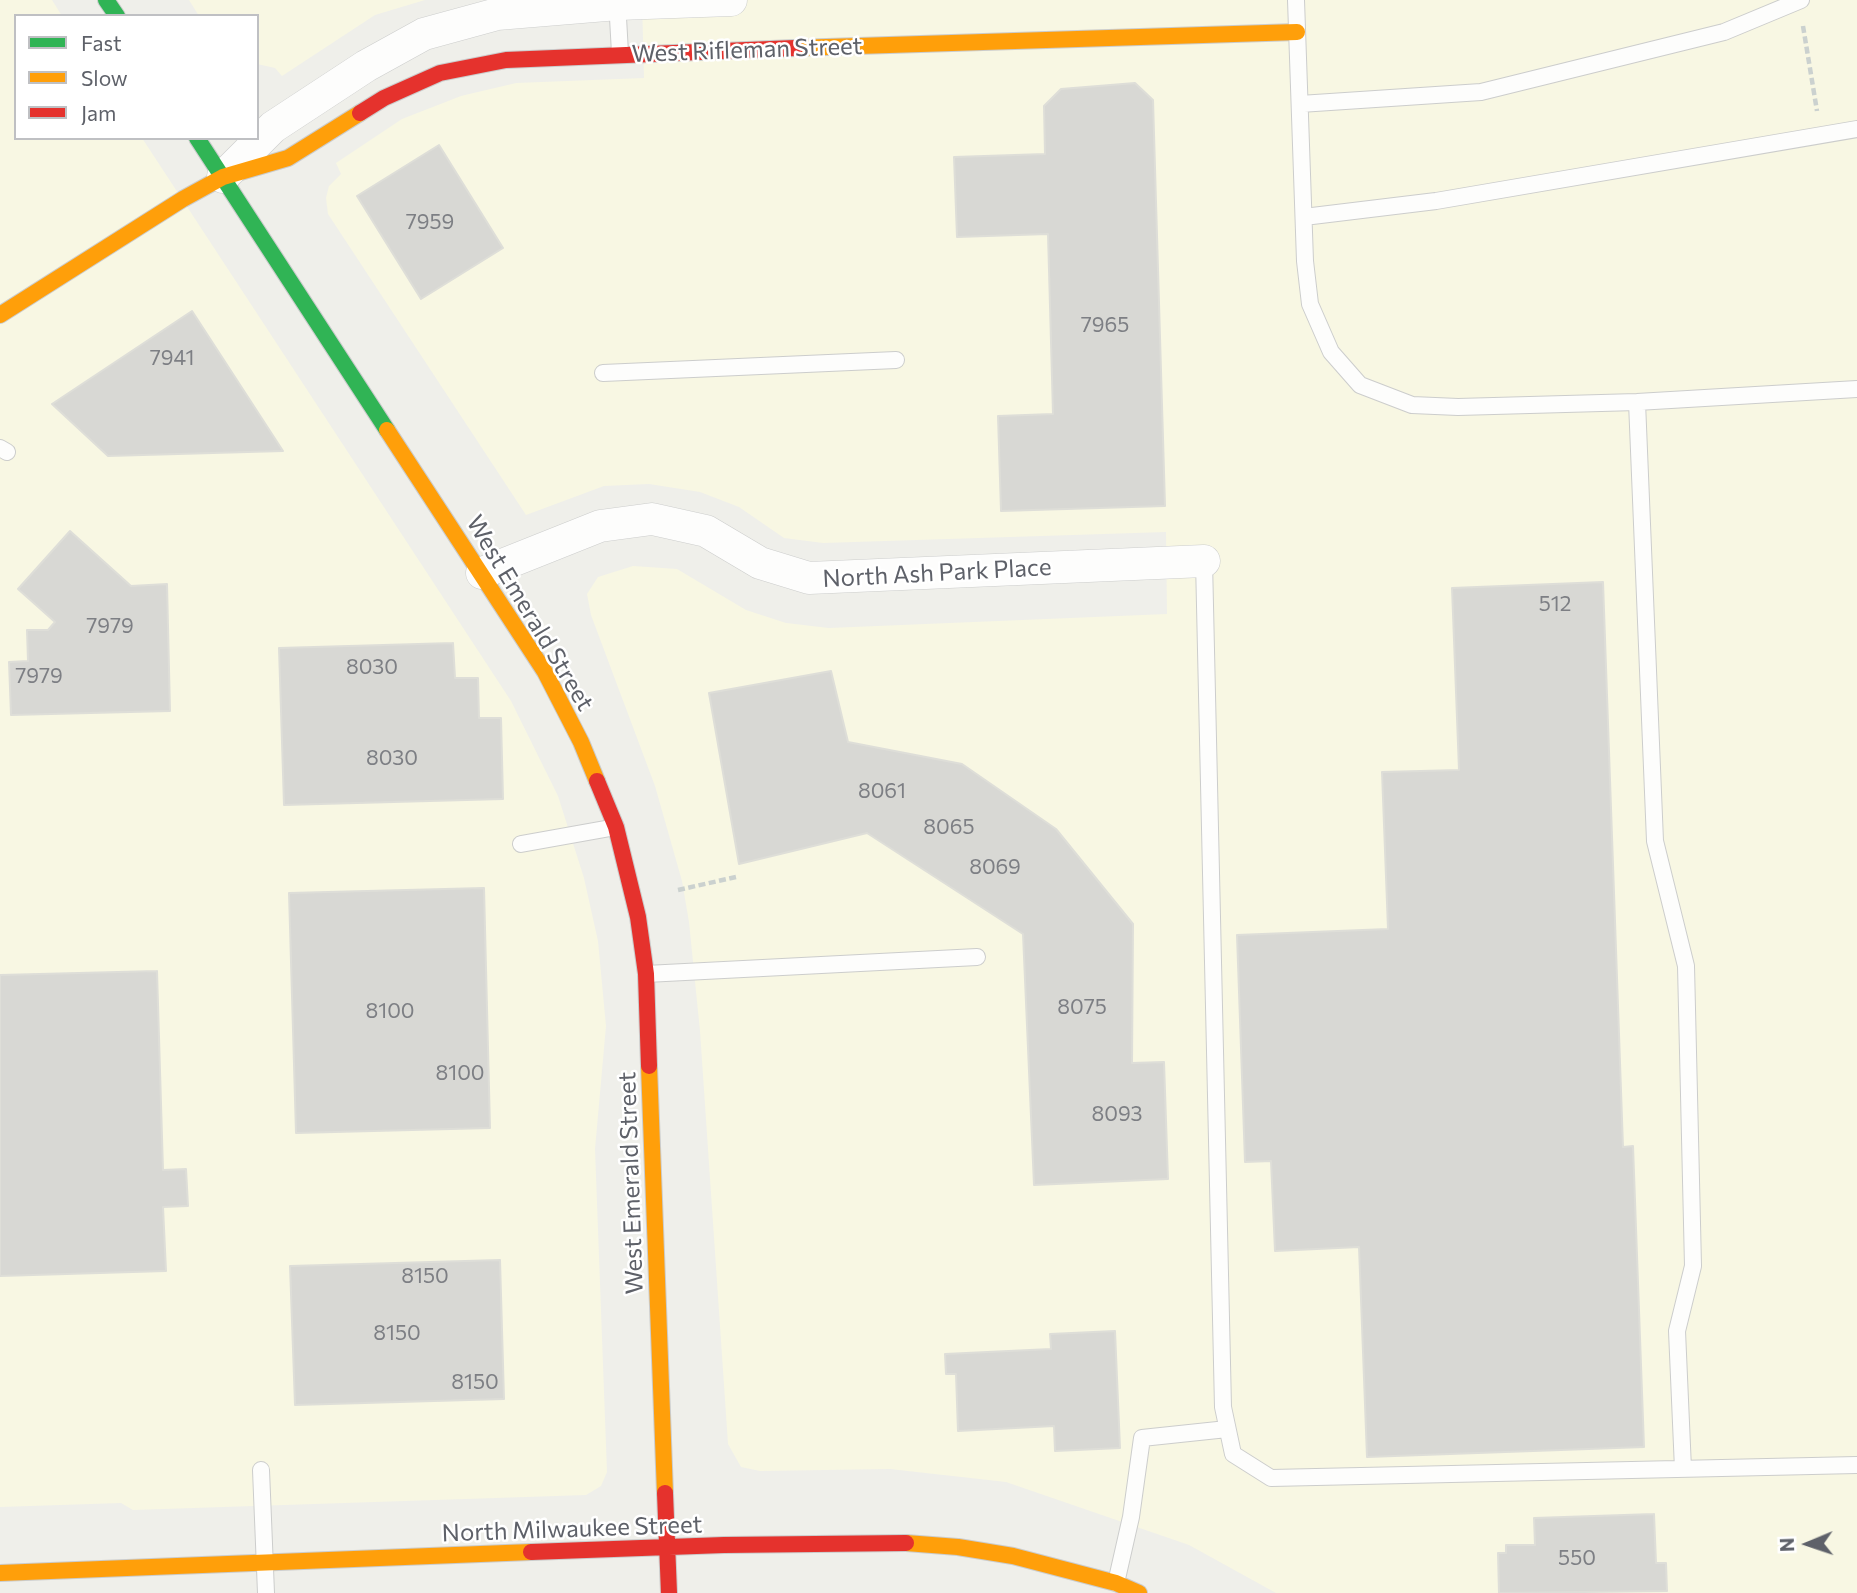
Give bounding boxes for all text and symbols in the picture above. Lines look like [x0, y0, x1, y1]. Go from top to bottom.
legend [14, 14, 259, 140]
text: Fast [81, 30, 122, 55]
street label: West Rifleman Street [631, 32, 863, 68]
text: Slow [81, 65, 128, 90]
text: Jam [81, 100, 116, 125]
house number: 7959 [406, 209, 454, 235]
house number: 7965 [1081, 312, 1129, 338]
house number: 7941 [150, 345, 194, 371]
street label: West Emerald Street [460, 510, 600, 716]
street label: North Ash Park Place [822, 553, 1052, 593]
house number: 512 [1539, 591, 1571, 617]
house number: 7979 [86, 613, 134, 639]
house number: 8030 [346, 654, 398, 680]
house number: 7979 [15, 663, 63, 689]
house number: 8030 [366, 745, 418, 771]
house number: 8061 [858, 778, 906, 804]
house number: 8065 [923, 814, 975, 840]
house number: 8069 [969, 854, 1021, 880]
house number: 8075 [1057, 994, 1107, 1020]
house number: 8100 [365, 998, 415, 1024]
house number: 8100 [435, 1060, 485, 1086]
street label: West Emerald Street [613, 1071, 649, 1295]
house number: 8093 [1091, 1101, 1143, 1127]
house number: 8150 [401, 1263, 449, 1289]
house number: 8150 [373, 1320, 421, 1346]
house number: 8150 [451, 1369, 499, 1395]
north arrow [1773, 1509, 1843, 1579]
street label: North Milwaukee Street [441, 1510, 703, 1548]
text: N [1775, 1537, 1798, 1552]
house number: 550 [1558, 1545, 1596, 1571]

